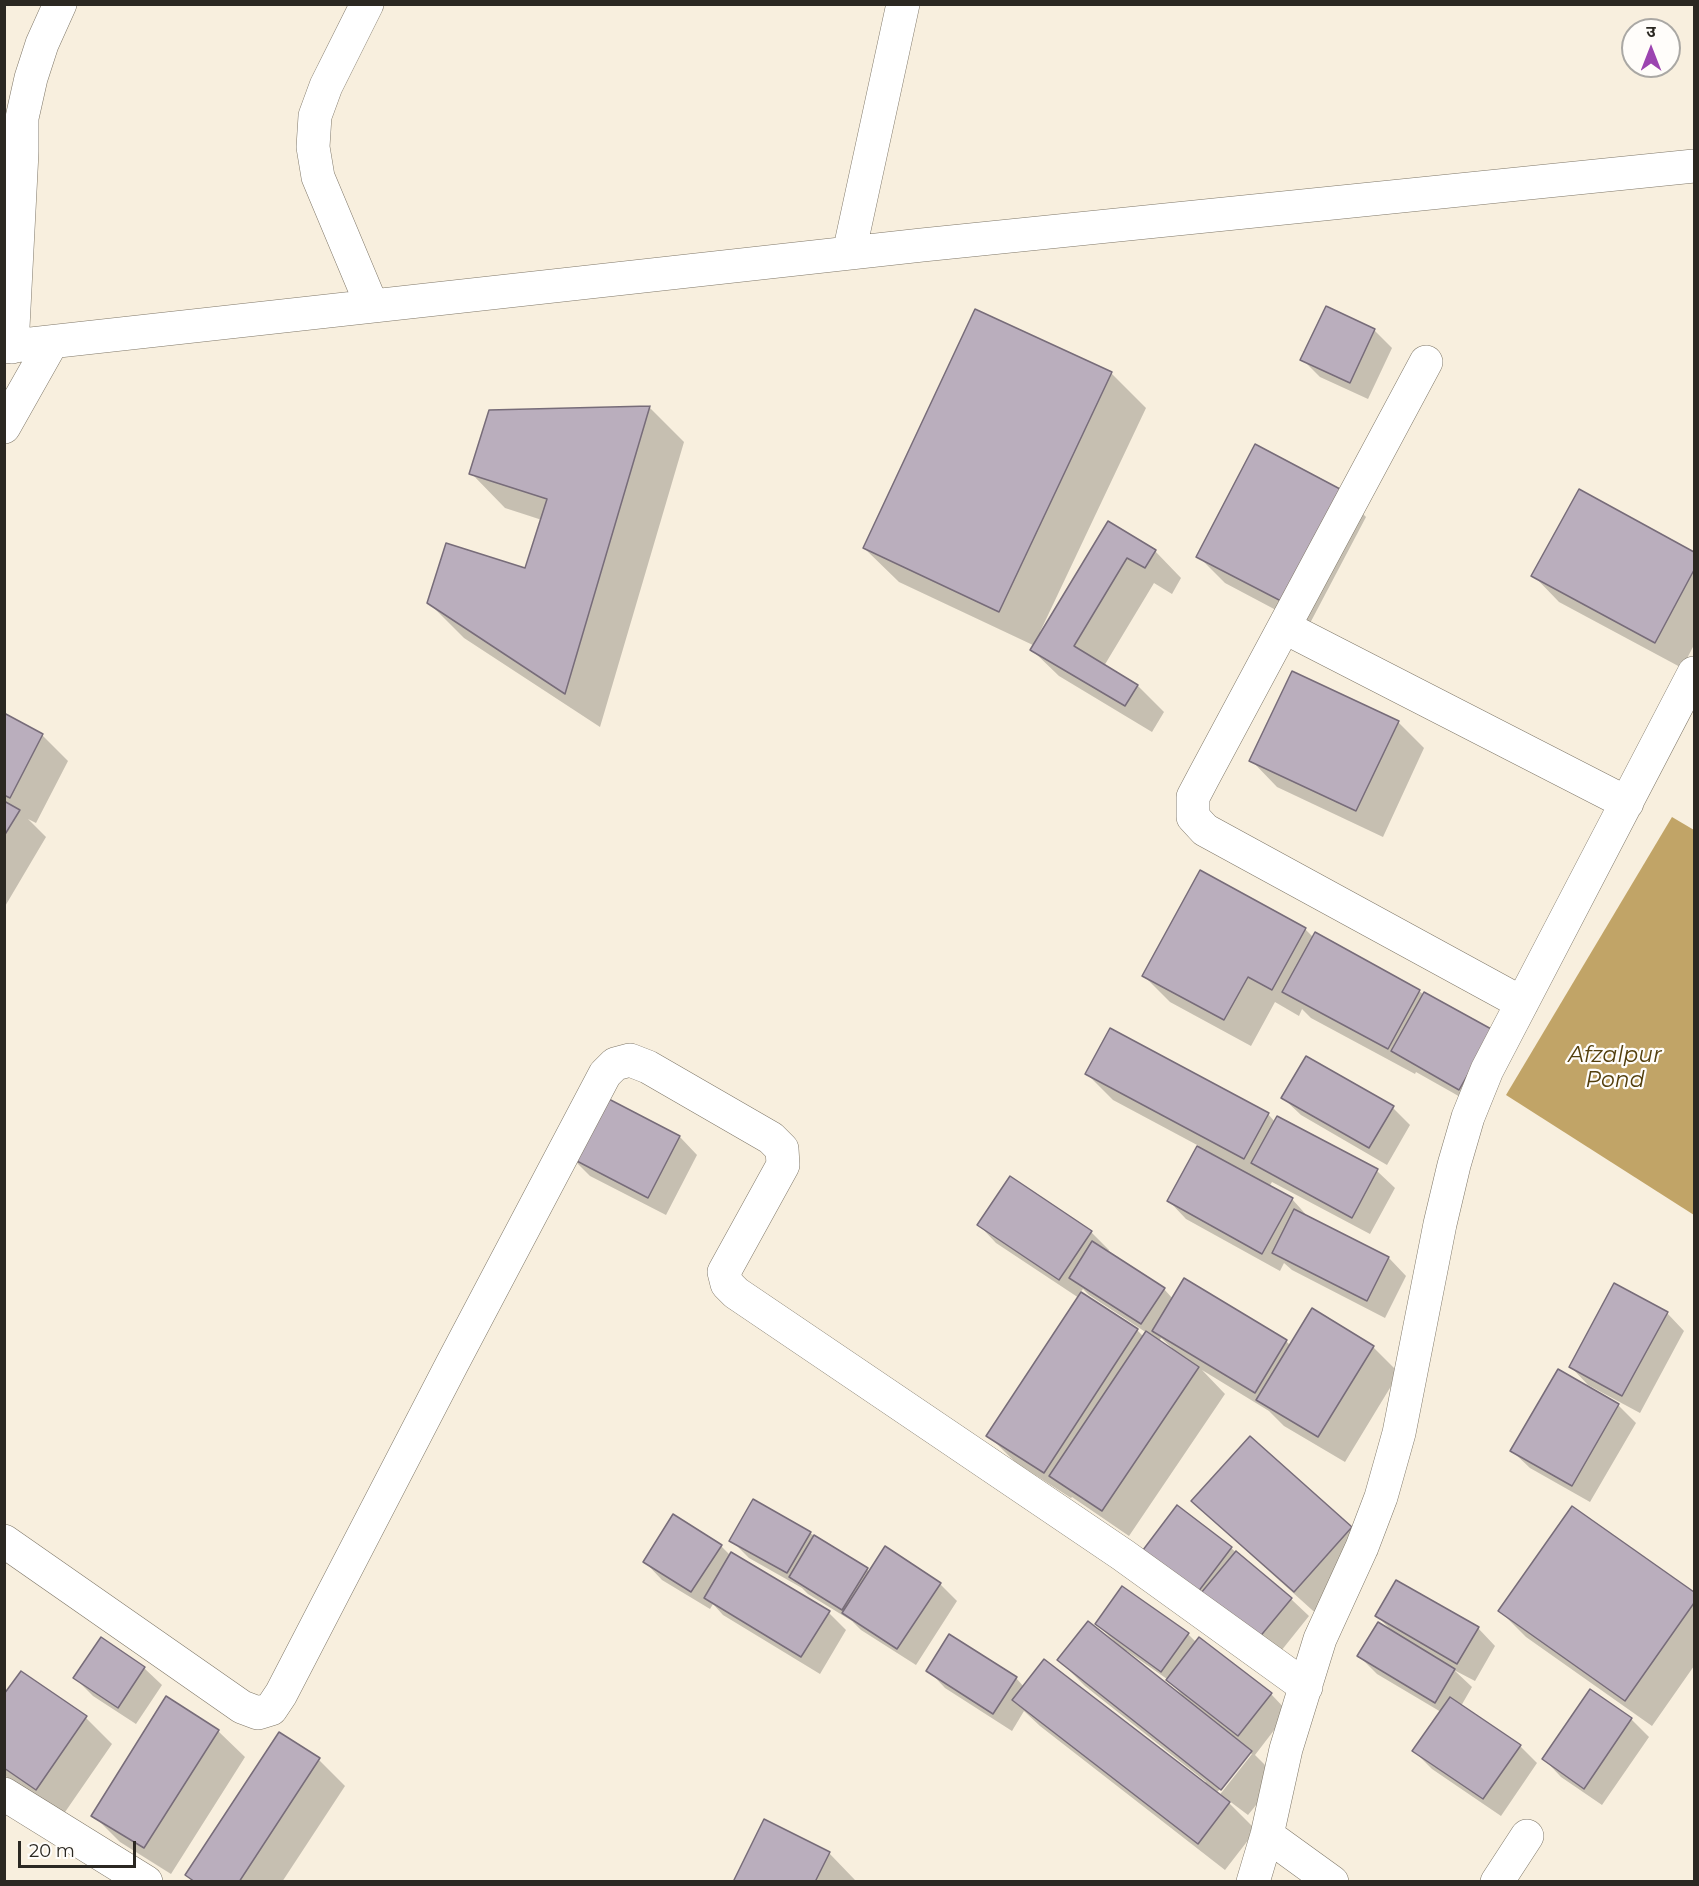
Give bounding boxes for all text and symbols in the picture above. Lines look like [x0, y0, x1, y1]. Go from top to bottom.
north arrow [1621, 18, 1681, 78]
text: उ [1646, 22, 1656, 41]
water label: Afzalpur Pond [1568, 1043, 1662, 1094]
scale bar [21, 1829, 140, 1867]
text: 20 m [29, 1840, 75, 1862]

